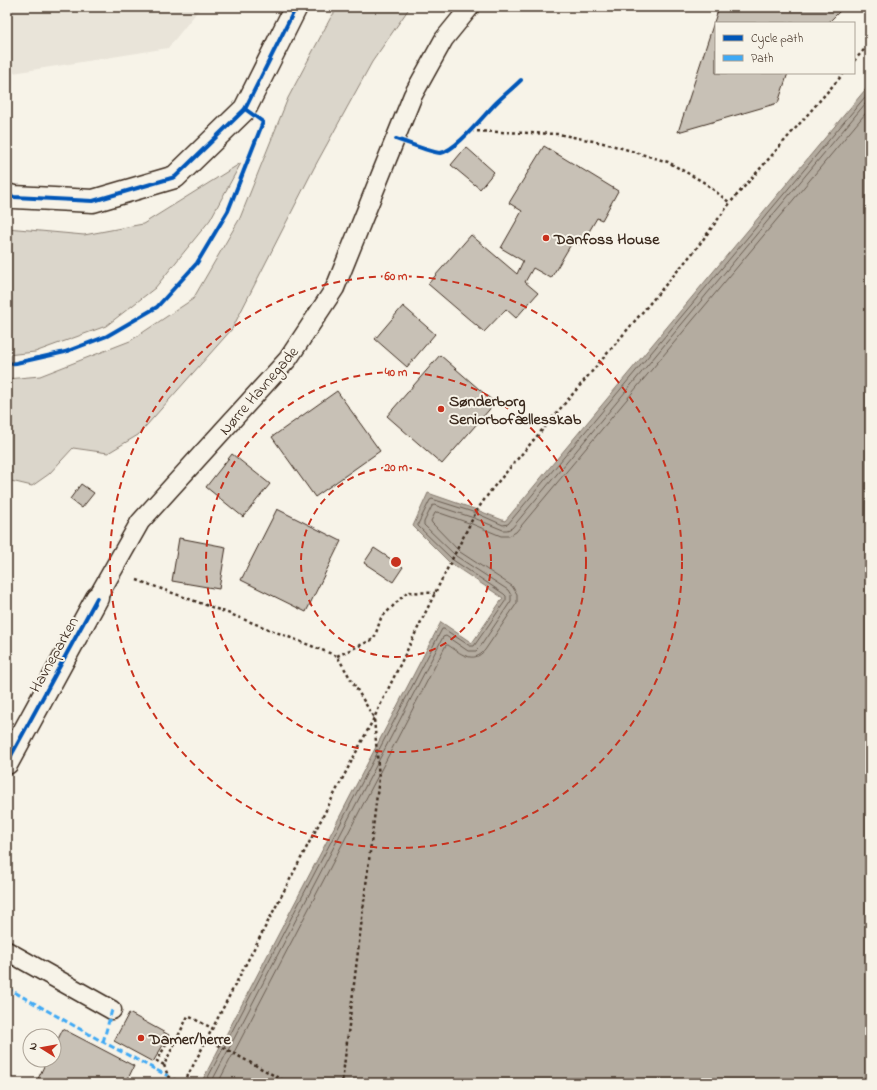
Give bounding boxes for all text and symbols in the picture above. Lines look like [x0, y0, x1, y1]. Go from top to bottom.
legend [715, 22, 855, 74]
text: Cycle path [751, 30, 803, 49]
text: Path [751, 50, 774, 68]
place label: Danfoss House [553, 228, 660, 252]
marker: Danfoss House [541, 233, 551, 243]
text: 60 m [384, 268, 408, 286]
street label: Nørre Havnegade [214, 341, 306, 441]
text: 40 m [384, 364, 408, 382]
place label: Sønderborg Seniorbofællesskab [449, 390, 582, 432]
marker: Sønderborg Seniorbofællesskab [436, 404, 446, 414]
text: 20 m [383, 459, 408, 477]
centre of rings [389, 555, 403, 569]
street label: Havneparken [24, 613, 86, 697]
north arrow [22, 1028, 62, 1068]
place label: Damer/herre [148, 1028, 232, 1052]
marker: Damer/herre [136, 1033, 146, 1043]
text: N [25, 1041, 42, 1051]

